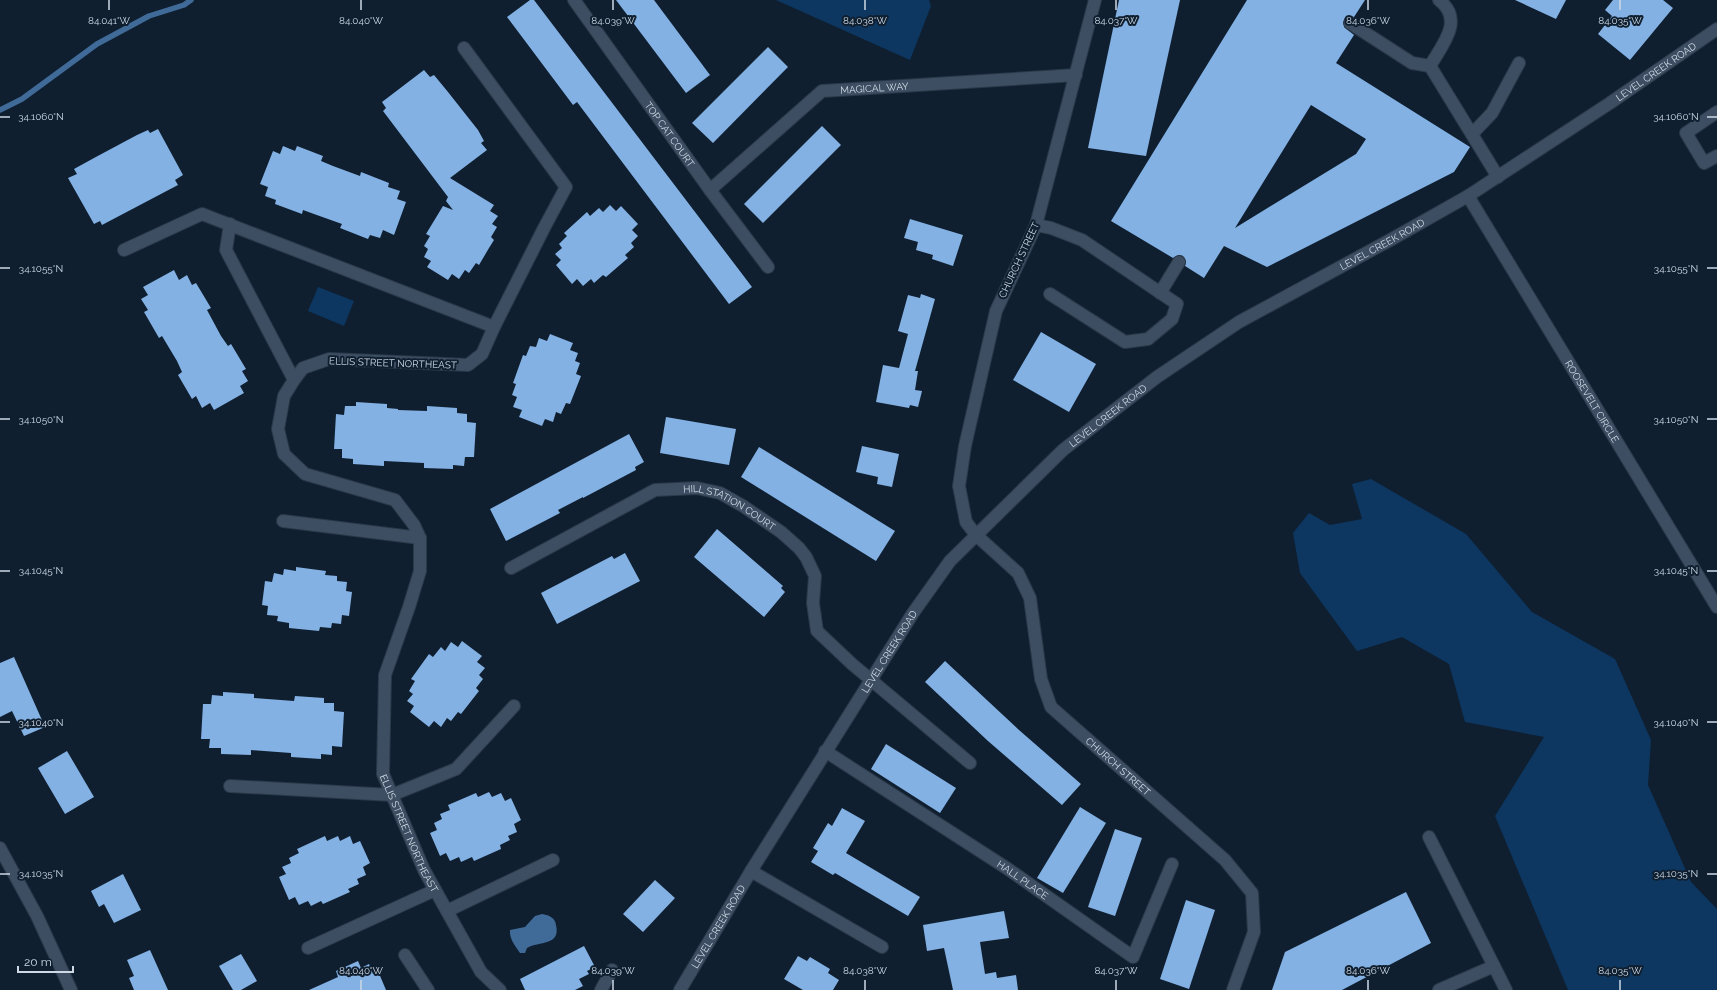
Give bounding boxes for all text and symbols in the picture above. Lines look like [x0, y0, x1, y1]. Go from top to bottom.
text: 84.041°W [88, 15, 131, 26]
text: 84.040°W [339, 15, 383, 26]
text: 84.039°W [591, 15, 635, 26]
text: 84.038°W [843, 15, 887, 26]
text: 84.037°W [1094, 15, 1138, 26]
text: 84.036°W [1346, 15, 1390, 26]
text: 84.035°W [1598, 15, 1642, 26]
street label: LEVEL CREEK ROAD [1614, 40, 1698, 103]
street label: MAGICAL WAY [840, 80, 909, 95]
street label: TOP CAT COURT [643, 99, 697, 169]
text: 34.1060°N [18, 111, 64, 122]
text: 34.1060°N [1653, 111, 1699, 122]
street label: LEVEL CREEK ROAD [1338, 216, 1426, 272]
street label: CHURCH STREET [997, 220, 1041, 300]
text: 34.1055°N [19, 263, 63, 274]
text: 34.1055°N [1654, 263, 1698, 274]
street label: ELLIS STREET NORTHEAST [329, 355, 457, 371]
street label: ROOSEVELT CIRCLE [1563, 358, 1622, 444]
street label: LEVEL CREEK ROAD [1067, 382, 1149, 449]
text: 34.1050°N [19, 414, 63, 425]
text: 34.1050°N [1654, 414, 1698, 425]
street label: HILL STATION COURT [683, 482, 778, 532]
text: 34.1045°N [19, 565, 63, 576]
text: 34.1045°N [1654, 565, 1698, 576]
street label: LEVEL CREEK ROAD [859, 608, 919, 694]
text: 34.1040°N [19, 717, 63, 728]
text: 34.1040°N [1654, 717, 1698, 728]
street label: CHURCH STREET [1084, 735, 1153, 797]
street label: ELLIS STREET NORTHEAST [378, 772, 441, 894]
street label: HALL PLACE [995, 858, 1050, 901]
text: 34.1035°N [19, 868, 63, 879]
text: 34.1035°N [1654, 868, 1698, 879]
street label: LEVEL CREEK ROAD [689, 883, 747, 970]
scale bar [18, 948, 73, 974]
text: 20 m [24, 955, 52, 969]
text: 84.040°W [339, 965, 383, 976]
text: 84.039°W [591, 965, 635, 976]
text: 84.038°W [843, 965, 887, 976]
text: 84.037°W [1094, 965, 1138, 976]
text: 84.036°W [1346, 965, 1390, 976]
text: 84.035°W [1598, 965, 1642, 976]

